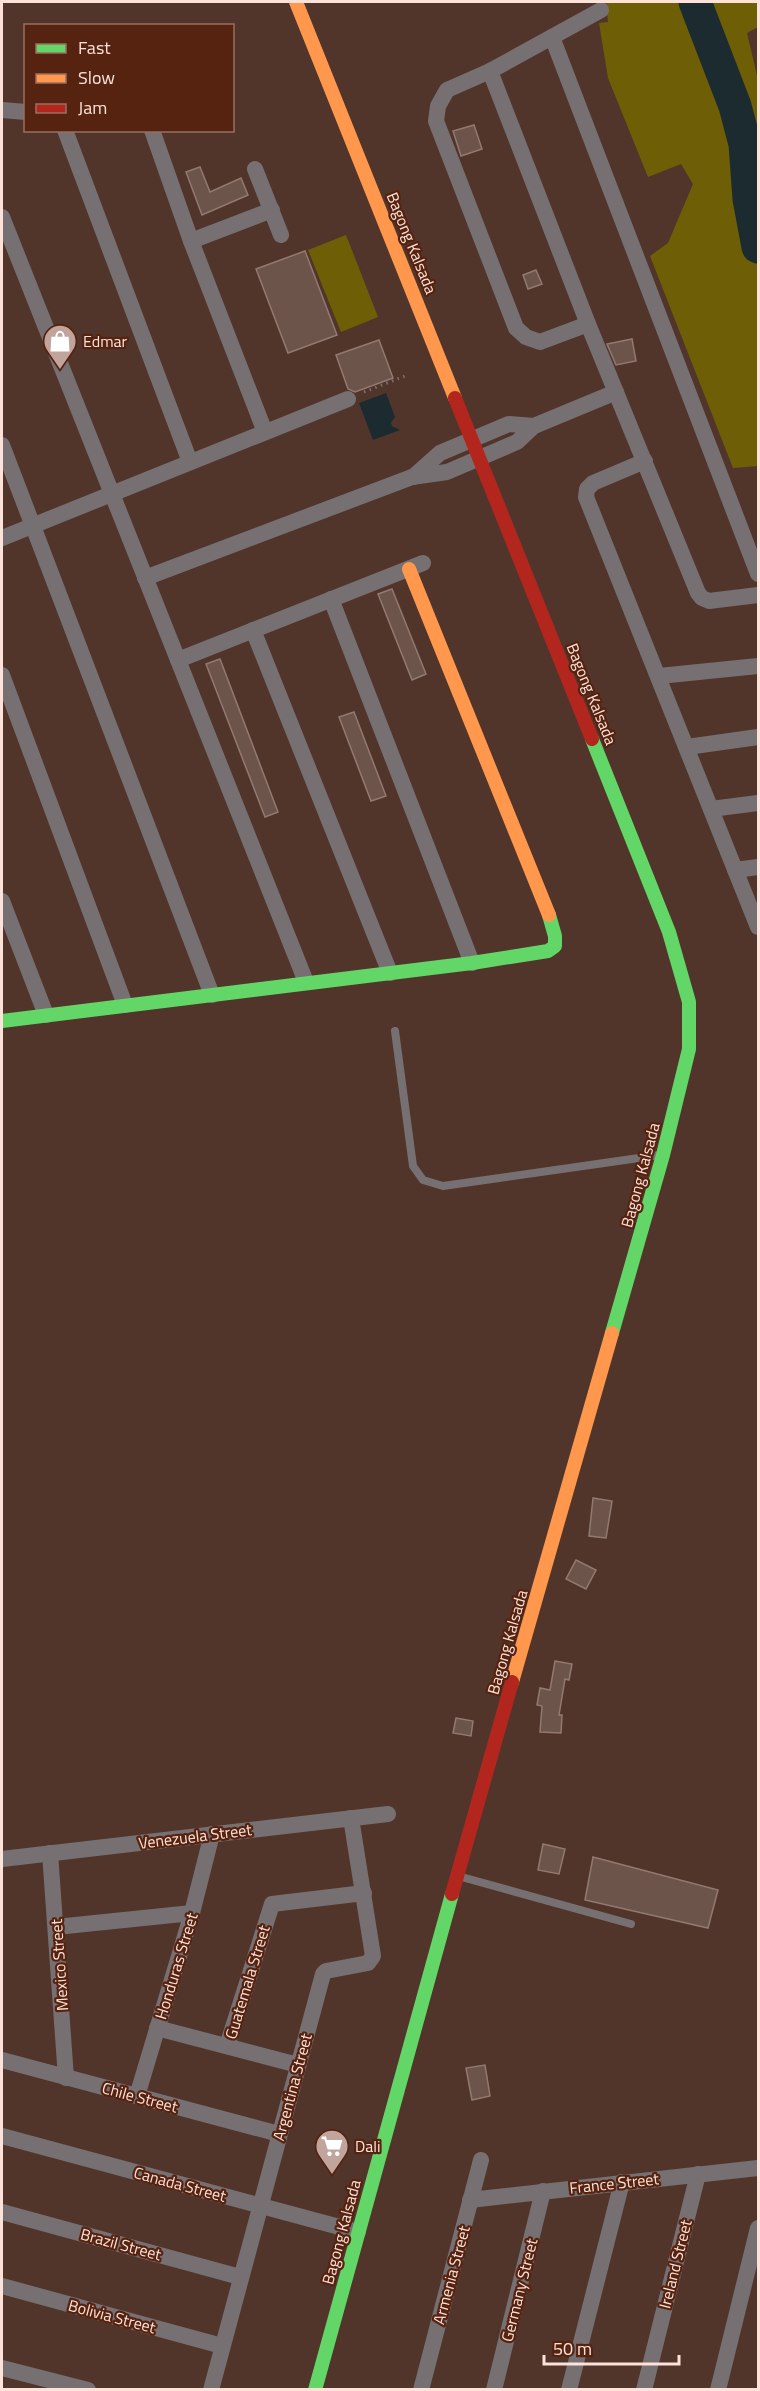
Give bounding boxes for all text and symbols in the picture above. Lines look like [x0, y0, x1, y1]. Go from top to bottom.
legend [24, 24, 234, 132]
text: Fast [78, 34, 111, 61]
text: Slow [78, 64, 115, 91]
text: Jam [78, 94, 107, 121]
street label: Bagong Kalsada [381, 189, 443, 297]
shop icon: Edmar [42, 323, 78, 370]
place label: Edmar [83, 329, 128, 353]
street label: Bagong Kalsada [561, 640, 623, 748]
street label: Bagong Kalsada [614, 1120, 666, 1230]
street label: Bagong Kalsada [481, 1587, 533, 1697]
street label: Venezuela Street [137, 1817, 253, 1855]
street label: Honduras Street [148, 1909, 204, 2022]
street label: Mexico Street [44, 1918, 74, 2012]
street label: Guatemala Street [218, 1922, 276, 2042]
street label: Argentina Street [266, 2030, 318, 2143]
street label: Chile Street [100, 2075, 181, 2119]
supermarket icon: Dali [314, 2128, 350, 2175]
place label: Dali [355, 2134, 381, 2158]
street label: Canada Street [131, 2160, 229, 2208]
street label: France Street [568, 2166, 660, 2200]
street label: Bagong Kalsada [315, 2177, 367, 2287]
street label: Ireland Street [652, 2217, 698, 2311]
street label: Brazil Street [78, 2222, 164, 2266]
street label: Armenia Street [426, 2223, 476, 2327]
street label: Germany Street [495, 2235, 544, 2344]
street label: Bolivia Street [66, 2293, 159, 2339]
scale bar [544, 2328, 679, 2366]
text: 50 m [553, 2335, 592, 2362]

